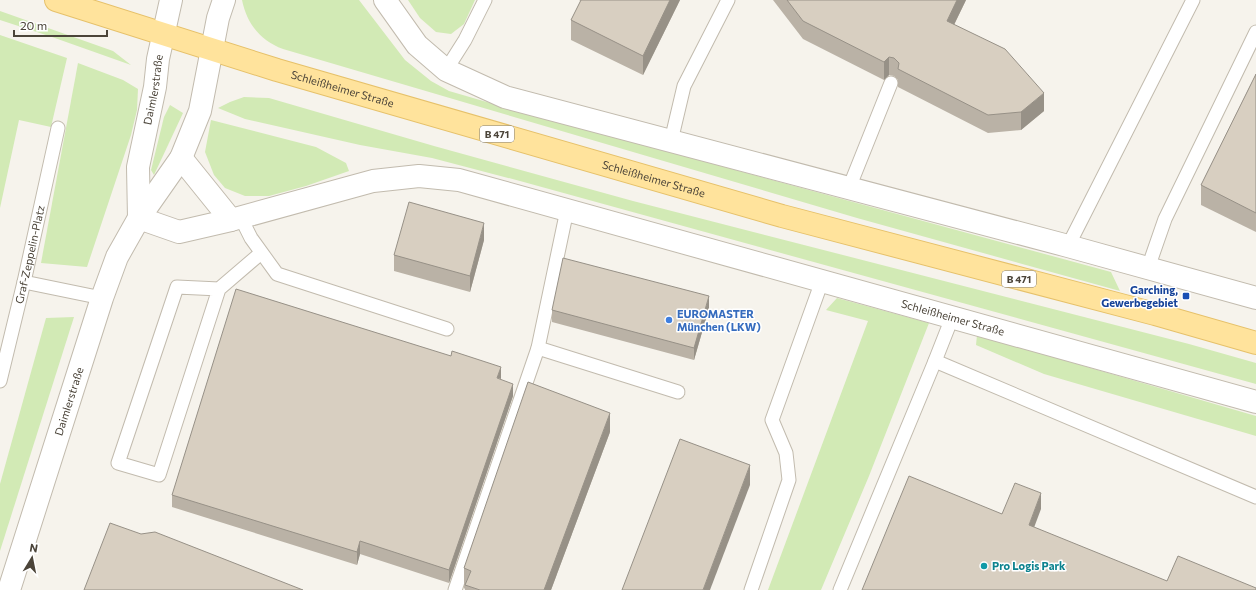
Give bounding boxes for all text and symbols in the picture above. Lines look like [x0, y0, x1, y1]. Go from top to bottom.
scale bar [14, 12, 107, 38]
text: 20 m [20, 18, 47, 32]
street label: Daimlerstraße [140, 53, 165, 126]
street label: Schleißheimer Straße [290, 67, 396, 110]
road number: B 471 [480, 126, 514, 142]
street label: Schleißheimer Straße [601, 157, 707, 200]
street label: Graf-Zeppelin-Platz [12, 203, 47, 305]
road number: B 471 [1002, 271, 1036, 287]
place label: Garching, Gewerbegebiet [1101, 283, 1178, 309]
marker: Garching, Gewerbegebiet [1181, 291, 1191, 301]
street label: Schleißheimer Straße [900, 297, 1006, 338]
place label: EUROMASTER München (LKW) [677, 307, 761, 333]
marker: EUROMASTER München (LKW) [664, 315, 674, 325]
street label: Daimlerstraße [52, 365, 86, 437]
north arrow [12, 538, 52, 578]
text: N [29, 541, 39, 555]
place label: Pro Logis Park [992, 559, 1066, 572]
marker: Pro Logis Park [979, 561, 989, 571]

